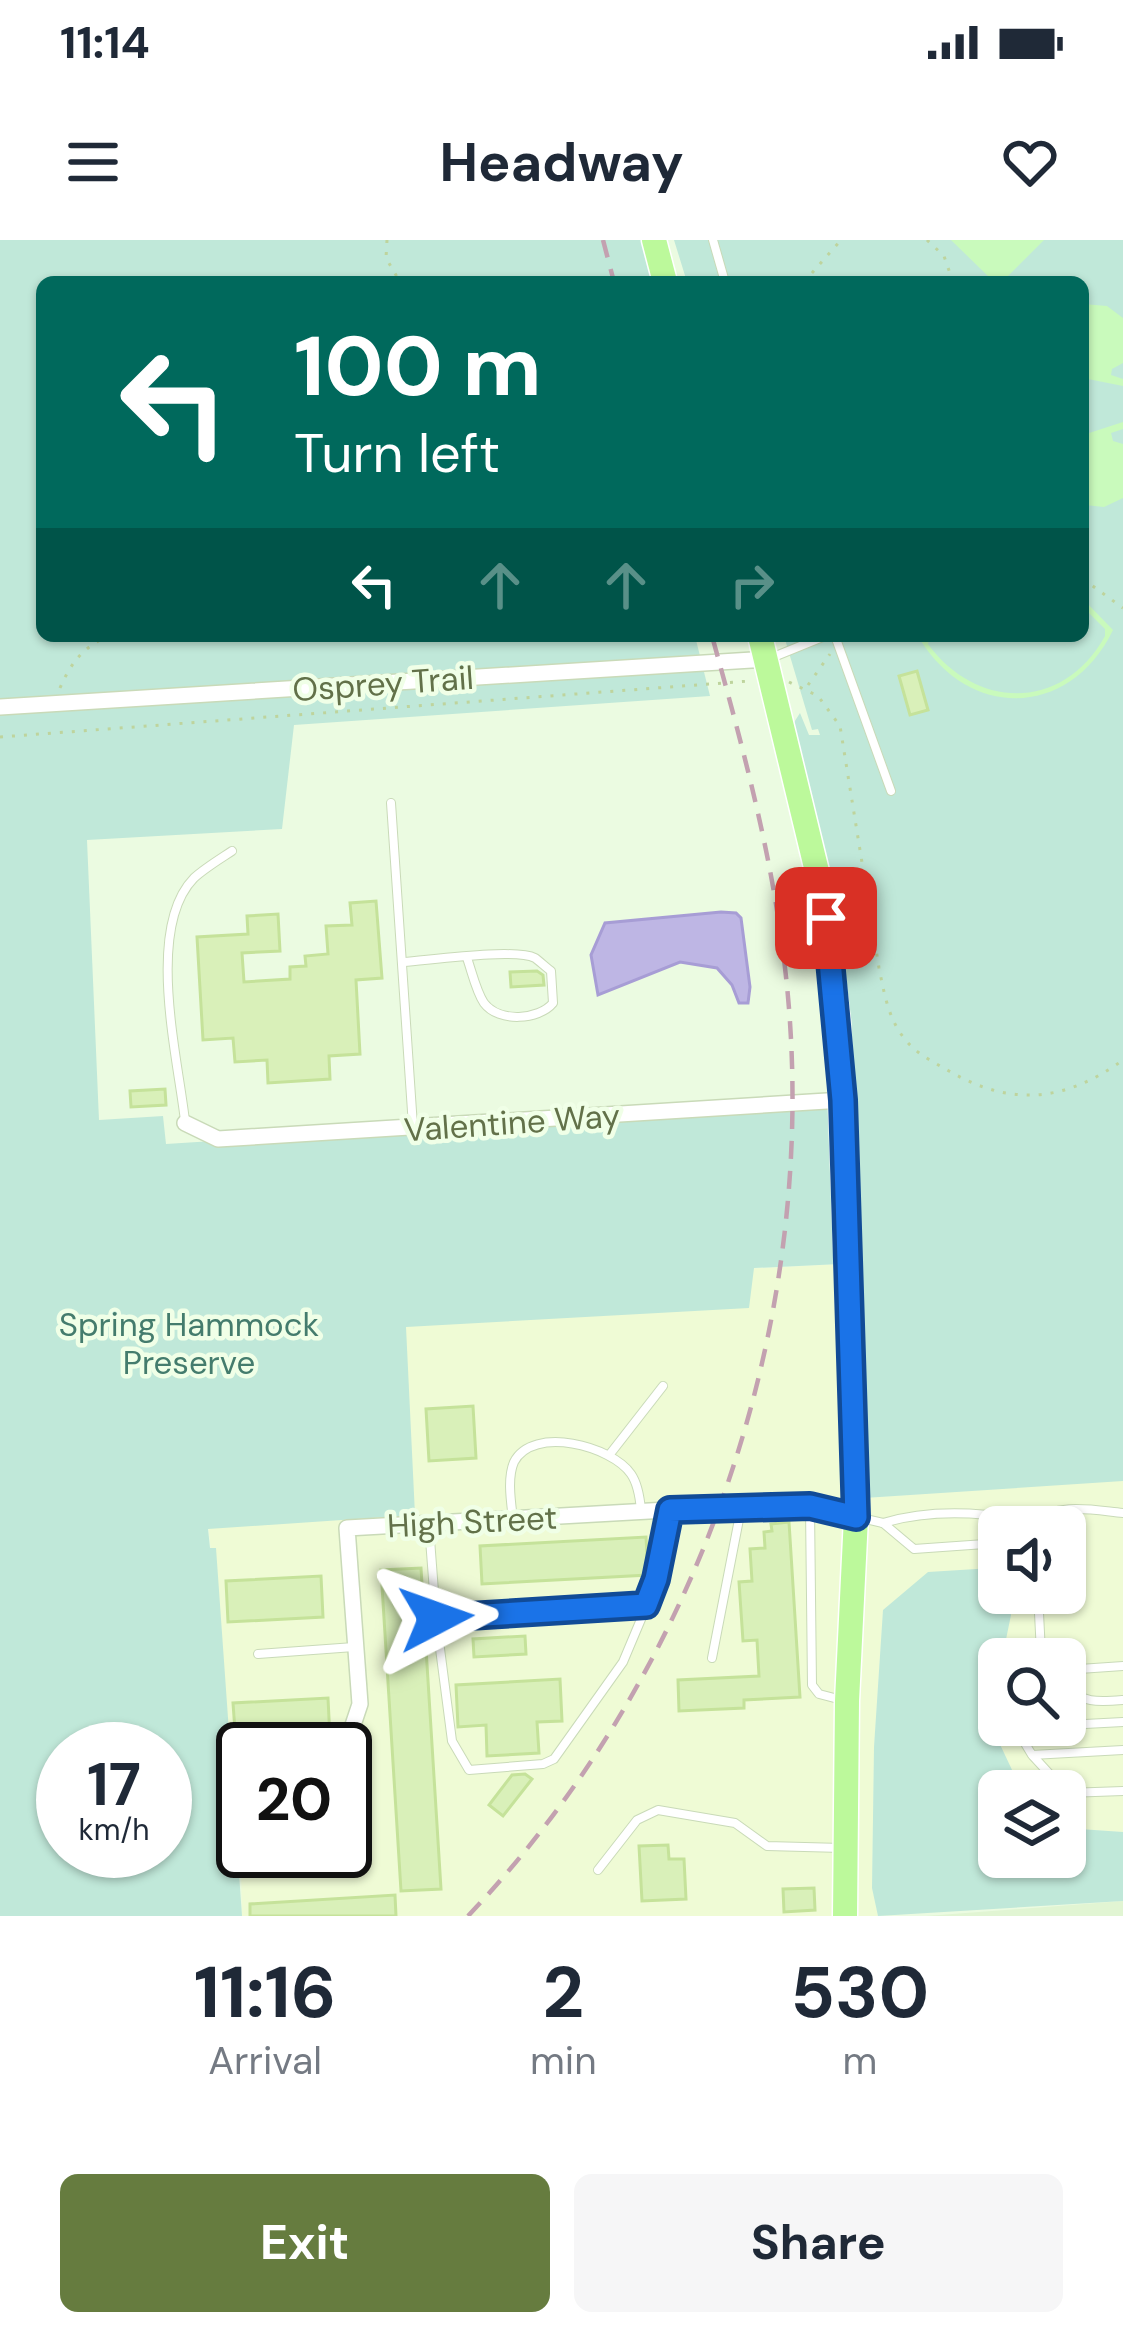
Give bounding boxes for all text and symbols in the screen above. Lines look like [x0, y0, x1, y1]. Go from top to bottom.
text: 11:14 [60, 13, 150, 72]
text: Headway [439, 127, 684, 198]
icon: menu [60, 129, 126, 195]
icon: heart [997, 129, 1063, 195]
text: 100 m [294, 312, 542, 421]
icon: left [96, 324, 252, 480]
text: Turn left [294, 418, 500, 489]
icon: left [341, 552, 407, 618]
icon: ahead [467, 552, 533, 618]
icon: ahead [593, 552, 659, 618]
icon: right [719, 552, 785, 618]
street label: Osprey Trail [291, 656, 475, 711]
pin [775, 867, 877, 969]
icon: arrive [793, 885, 859, 951]
street label: Valentine Way [402, 1093, 622, 1152]
park label: Spring Hammock Preserve [59, 1303, 320, 1384]
street label: High Street [386, 1496, 558, 1547]
map controls [978, 1506, 1086, 1878]
button: sound [978, 1506, 1086, 1614]
position arrow [373, 1555, 499, 1681]
button: search [978, 1638, 1086, 1746]
speed limit sign: 20 [216, 1722, 372, 1878]
text: 17 [87, 1745, 141, 1824]
button: layers [978, 1770, 1086, 1878]
text: km/h [79, 1810, 149, 1849]
text: 11:16 [194, 1946, 336, 2039]
text: 2 [543, 1946, 584, 2039]
text: 530 [790, 1946, 929, 2039]
text: Arrival [208, 2035, 322, 2086]
text: min [530, 2035, 597, 2086]
text: m [842, 2035, 877, 2086]
button: Exit [60, 2174, 550, 2312]
button: Share [574, 2174, 1063, 2312]

